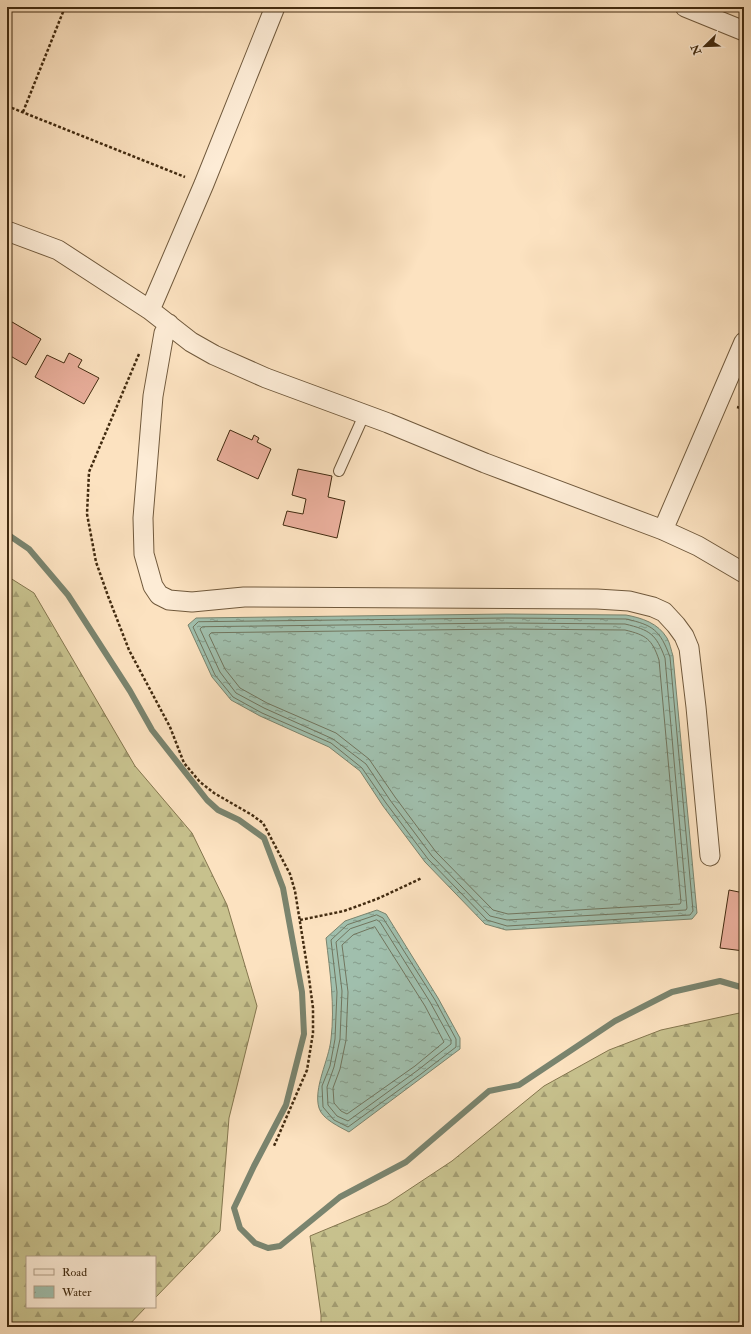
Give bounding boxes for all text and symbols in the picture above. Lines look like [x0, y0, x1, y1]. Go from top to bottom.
north arrow [685, 26, 725, 66]
text: N [688, 42, 705, 58]
legend [26, 1256, 156, 1308]
text: Road [62, 1265, 87, 1280]
text: Water [61, 1285, 92, 1300]

